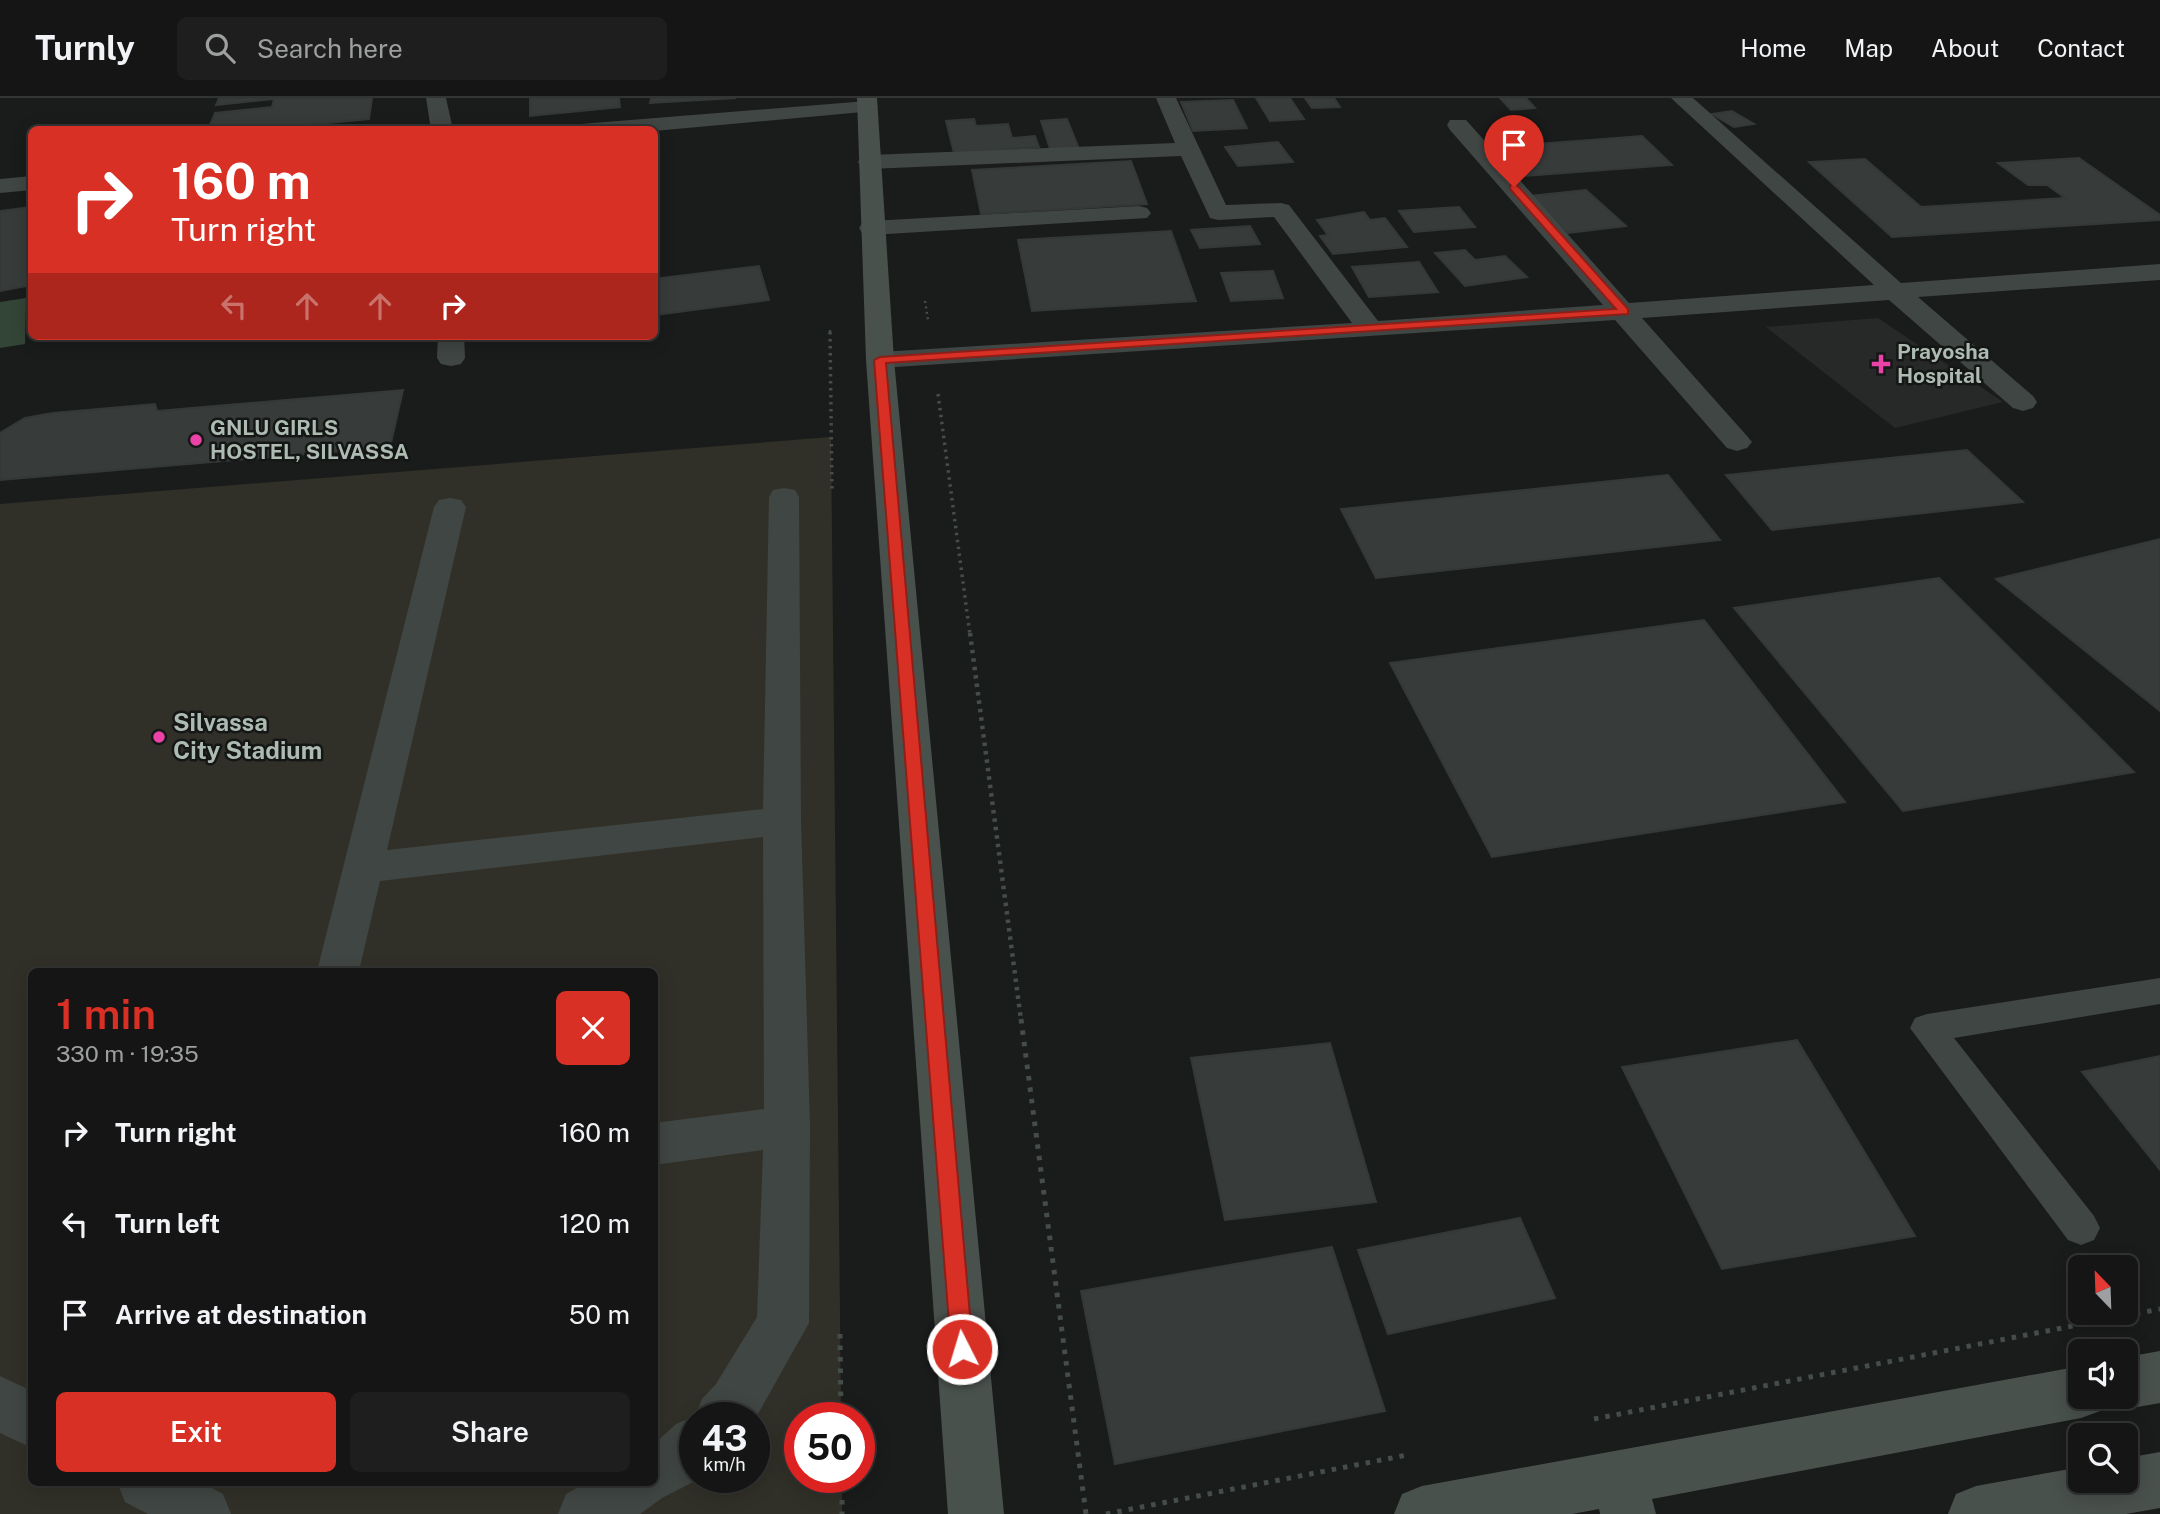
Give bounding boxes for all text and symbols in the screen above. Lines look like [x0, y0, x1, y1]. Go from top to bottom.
search box [177, 17, 667, 80]
text: Turnly [35, 29, 135, 67]
icon: search [201, 29, 239, 67]
text: Search here [257, 33, 403, 64]
text: Home [1740, 34, 1806, 62]
text: Map [1844, 34, 1893, 62]
text: About [1931, 34, 1999, 62]
text: Contact [2037, 34, 2125, 62]
pin [1484, 115, 1544, 187]
icon: arrive [1495, 126, 1533, 164]
text: 160 m [171, 152, 311, 210]
icon: right [56, 154, 147, 245]
text: Turn right [171, 211, 316, 248]
icon: left [215, 287, 253, 325]
icon: ahead [288, 287, 326, 325]
icon: ahead [361, 287, 399, 325]
icon: right [434, 287, 472, 325]
place label: Prayosha Hospital [1897, 339, 1990, 388]
marker: Prayosha Hospital [1871, 354, 1891, 374]
place label: GNLU GIRLS HOSTEL, SILVASSA [210, 415, 409, 464]
marker: GNLU GIRLS HOSTEL, SILVASSA [188, 432, 204, 448]
place label: Silvassa City Stadium [173, 708, 322, 764]
marker: Silvassa City Stadium [151, 729, 167, 745]
text: 1 min [56, 989, 156, 1038]
button: close [556, 991, 630, 1065]
text: 330 m · 19:35 [56, 1040, 199, 1067]
icon: right [56, 1114, 94, 1152]
text: Turn right [115, 1117, 237, 1148]
text: 160 m [559, 1117, 630, 1148]
icon: left [56, 1205, 94, 1243]
text: Turn left [115, 1208, 220, 1239]
text: 120 m [559, 1208, 630, 1239]
north arrow [2068, 1255, 2138, 1325]
map controls [2068, 1255, 2138, 1493]
icon: arrive [56, 1296, 94, 1334]
text: Arrive at destination [115, 1299, 367, 1330]
text: 50 m [569, 1299, 630, 1330]
position arrow [925, 1312, 999, 1386]
button: sound [2068, 1339, 2138, 1409]
button: Exit [56, 1392, 336, 1472]
button: Share [350, 1392, 630, 1472]
speed limit sign: 50 [784, 1402, 875, 1493]
text: 43 [701, 1418, 748, 1459]
button: search [2068, 1423, 2138, 1493]
text: km/h [703, 1454, 746, 1475]

